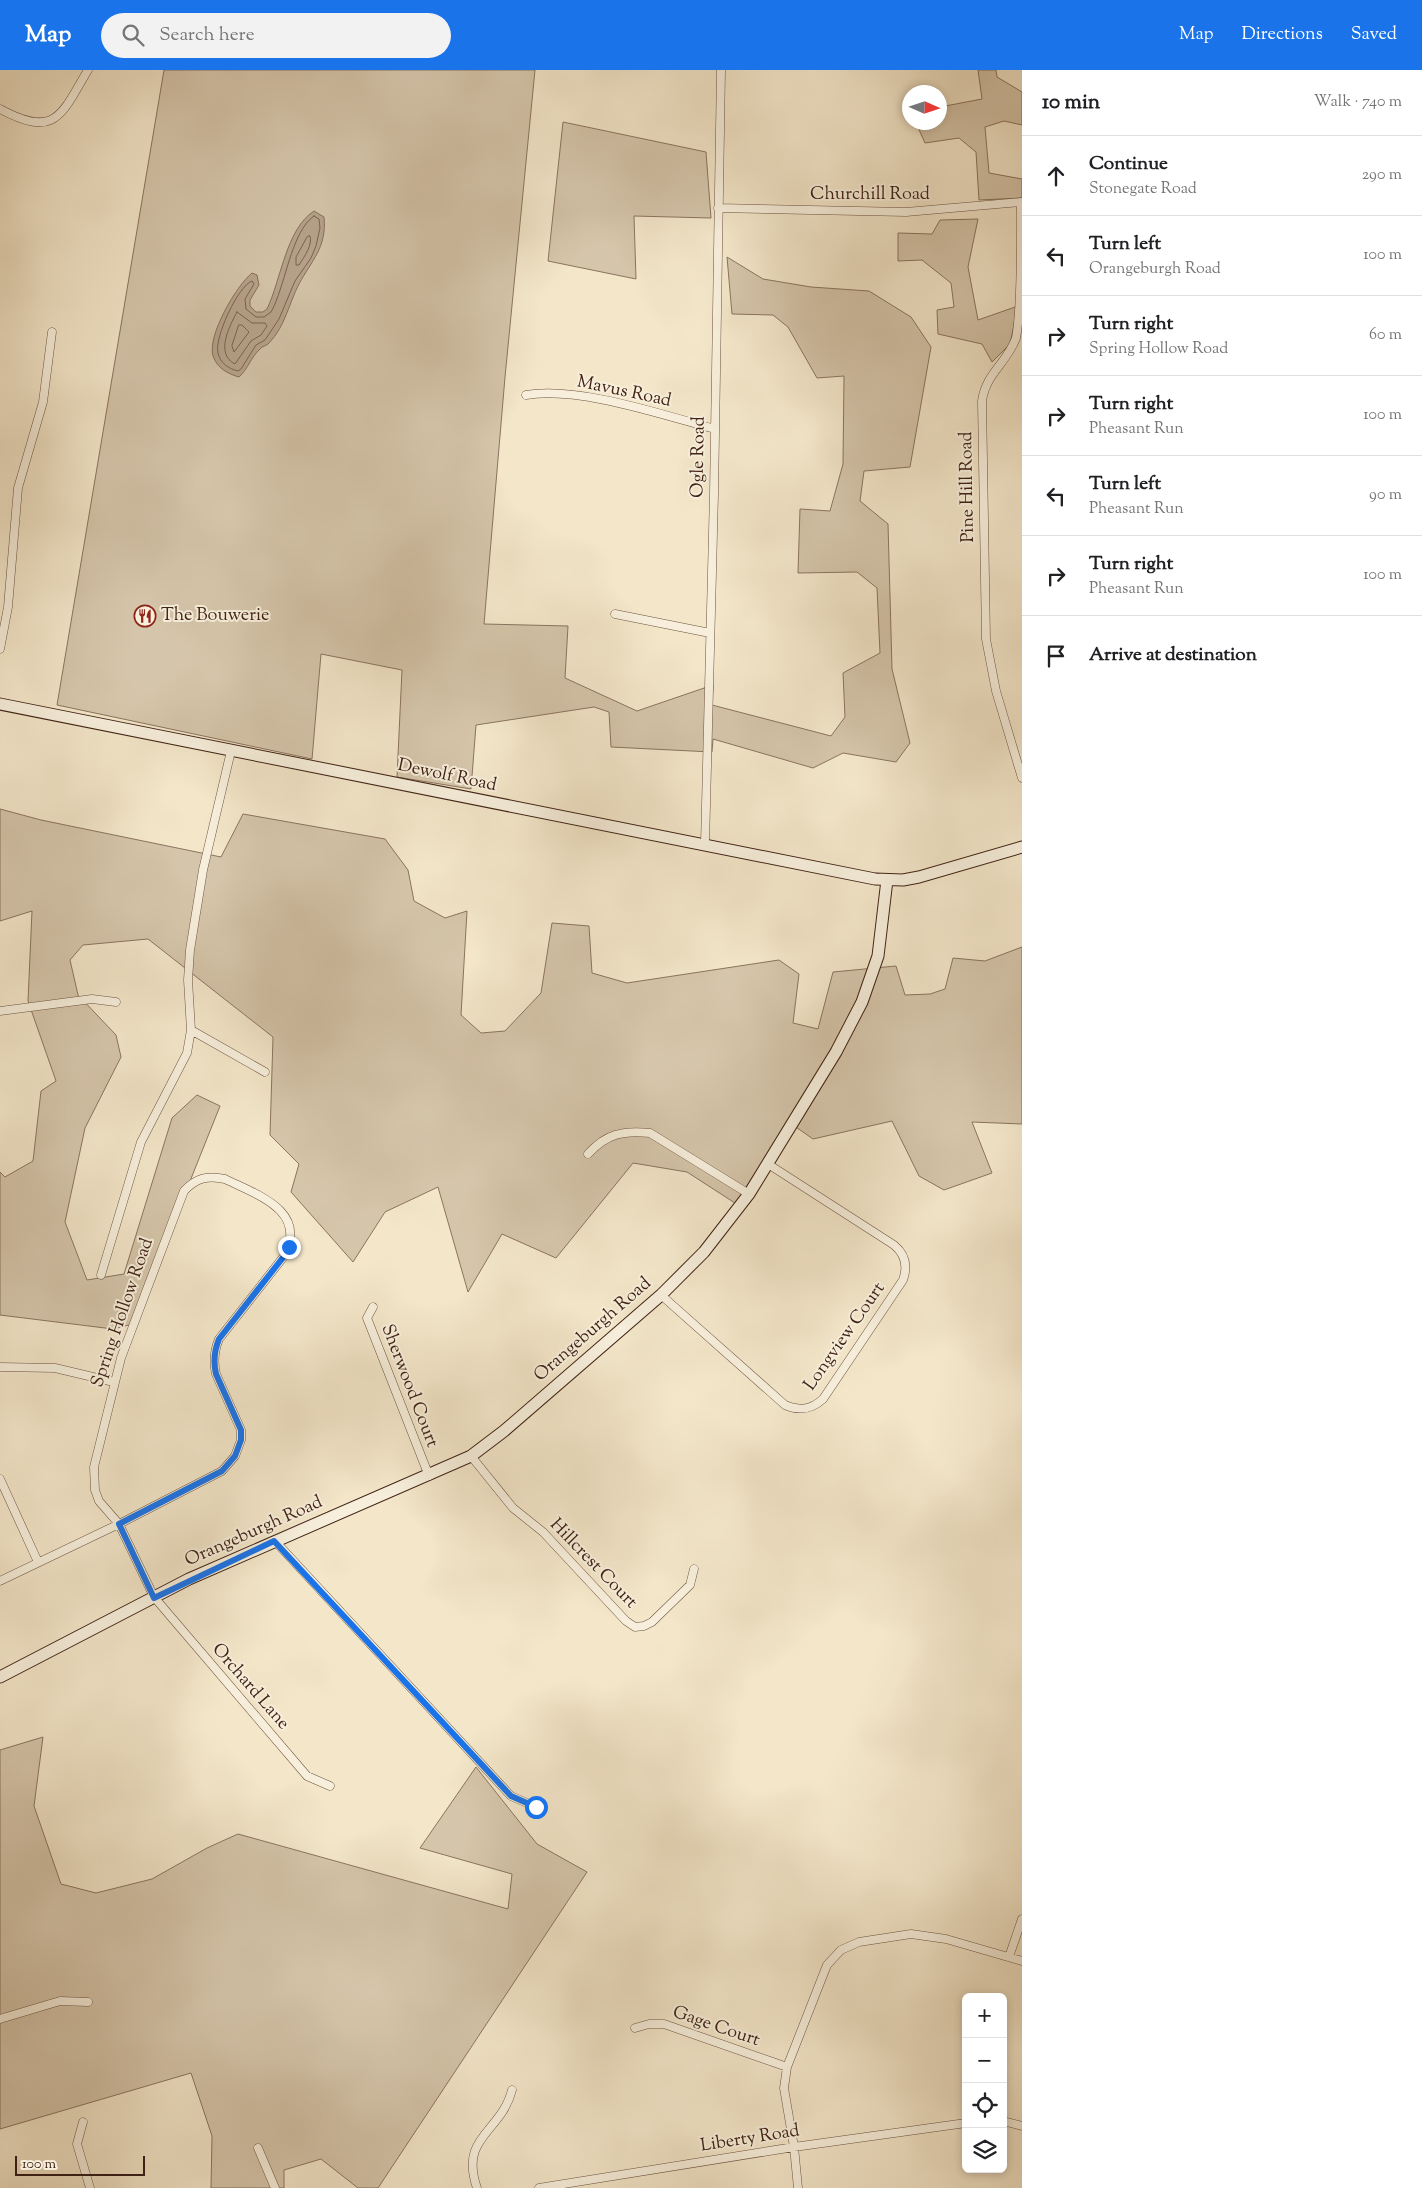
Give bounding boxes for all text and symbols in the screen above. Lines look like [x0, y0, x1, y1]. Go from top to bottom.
search box [101, 13, 451, 58]
text: Map [25, 18, 71, 52]
icon: search [119, 21, 147, 49]
text: Search here [159, 22, 255, 49]
text: Map [1179, 22, 1214, 48]
text: Directions [1242, 22, 1323, 48]
text: Saved [1351, 22, 1397, 48]
north arrow [902, 85, 947, 130]
text: 10 min [1042, 88, 1100, 118]
text: Walk · 740 m [1314, 91, 1402, 114]
text: Continue [1089, 151, 1168, 178]
icon: ahead [1042, 162, 1070, 190]
text: 290 m [1362, 164, 1402, 187]
text: Stonegate Road [1089, 178, 1197, 201]
street label: Churchill Road [810, 182, 930, 208]
text: Turn left [1089, 231, 1161, 258]
icon: left [1042, 242, 1070, 270]
text: 100 m [1363, 244, 1402, 267]
text: Orangeburgh Road [1089, 258, 1221, 281]
text: Turn right [1089, 311, 1173, 338]
icon: right [1042, 322, 1070, 350]
text: 60 m [1369, 324, 1402, 347]
text: Spring Hollow Road [1089, 338, 1228, 361]
street label: Mavus Road [574, 369, 674, 415]
text: Turn right [1089, 391, 1173, 418]
icon: right [1042, 402, 1070, 430]
text: 100 m [1363, 404, 1402, 427]
street label: Ogle Road [685, 416, 713, 498]
text: Pheasant Run [1089, 418, 1184, 441]
street label: Pine Hill Road [954, 431, 982, 543]
text: Turn left [1089, 471, 1161, 498]
icon: left [1042, 482, 1070, 510]
text: 90 m [1369, 484, 1402, 507]
text: Pheasant Run [1089, 498, 1184, 521]
text: Turn right [1089, 551, 1173, 578]
icon: right [1042, 562, 1070, 590]
text: 100 m [1363, 564, 1402, 587]
text: Pheasant Run [1089, 578, 1184, 601]
place label: The Bouwerie [161, 603, 269, 629]
restaurant icon: The Bouwerie [133, 604, 157, 628]
icon: arrive [1042, 642, 1070, 670]
text: Arrive at destination [1089, 642, 1257, 669]
street label: Dewolf Road [395, 753, 499, 799]
street label: Spring Hollow Road [85, 1235, 161, 1391]
route end [278, 1236, 301, 1259]
street label: Orangeburgh Road [528, 1272, 658, 1388]
street label: Longview Court [798, 1278, 892, 1396]
street label: Sherwood Court [374, 1321, 444, 1451]
street label: Orangeburgh Road [181, 1490, 327, 1574]
street label: Hillcrest Court [543, 1513, 643, 1615]
street label: Orchard Lane [205, 1638, 295, 1736]
route start [525, 1796, 548, 1819]
map controls [962, 1993, 1007, 2173]
button: + [962, 1993, 1007, 2038]
street label: Gage Court [669, 2000, 763, 2054]
button: − [962, 2038, 1007, 2083]
button: locate [962, 2083, 1007, 2128]
street label: Liberty Road [698, 2118, 802, 2160]
button: layers [962, 2128, 1007, 2173]
scale bar [15, 2153, 145, 2176]
text: 100 m [22, 2155, 56, 2175]

